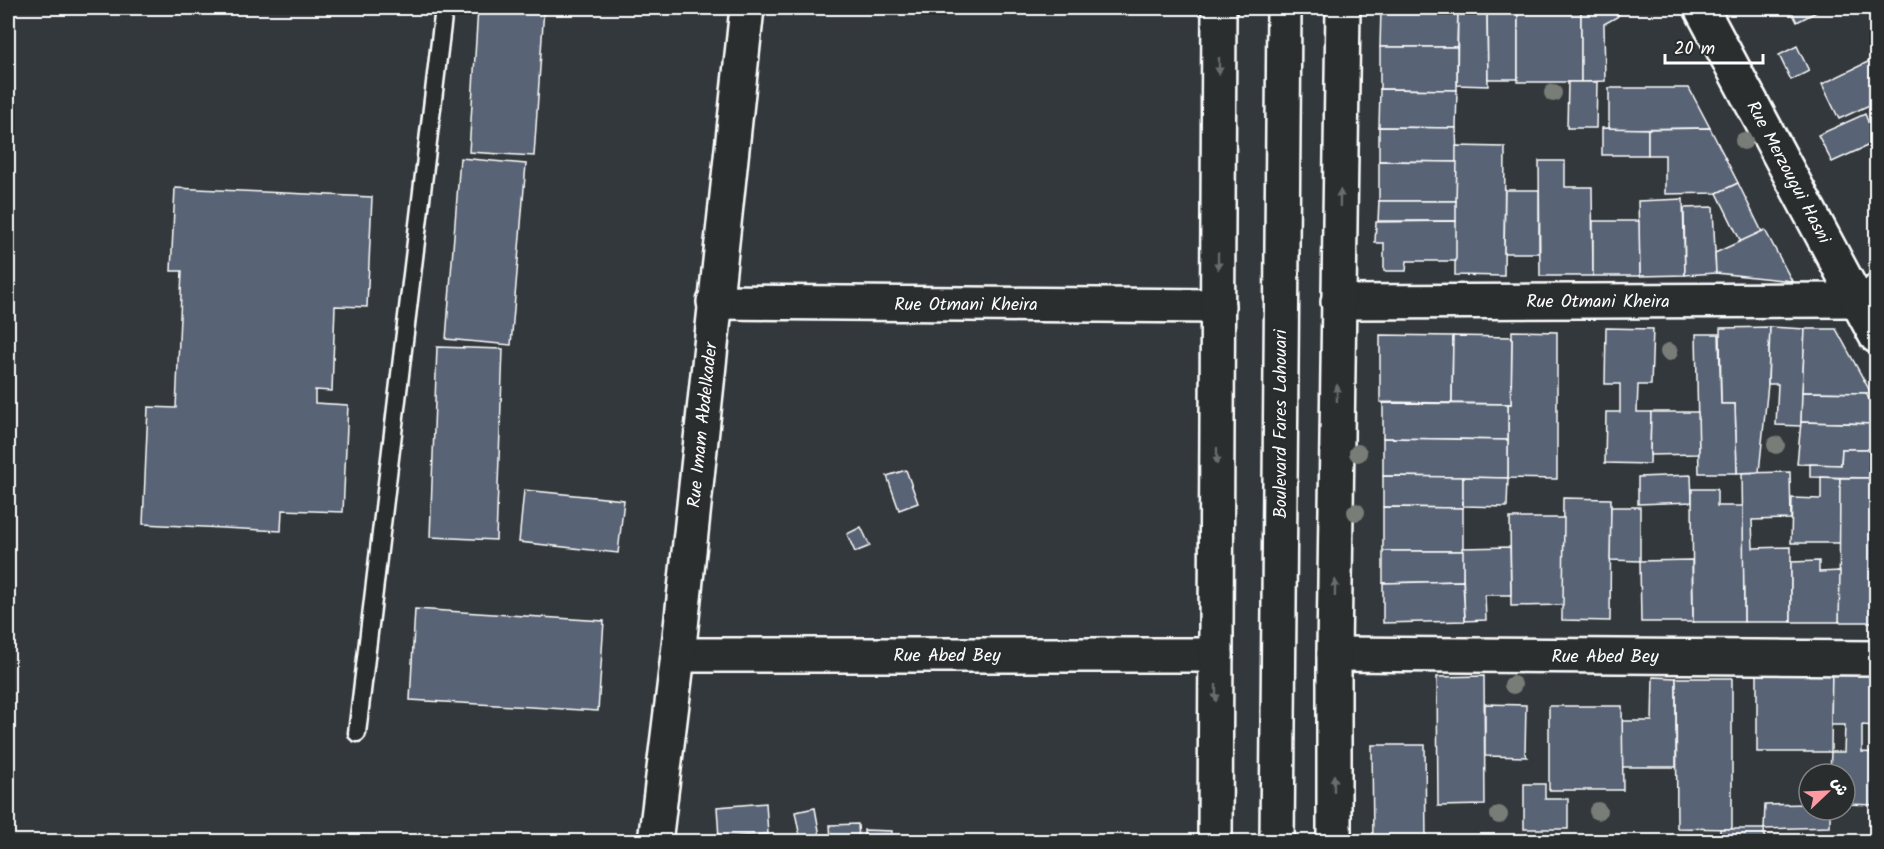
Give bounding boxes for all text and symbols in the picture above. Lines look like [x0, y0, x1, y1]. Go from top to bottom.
scale bar [1665, 27, 1762, 65]
text: 20 m [1674, 35, 1715, 64]
one-way arrow [1214, 56, 1224, 75]
street label: Rue Merzougui Hasni [1738, 96, 1838, 250]
one-way arrow [1335, 189, 1345, 208]
one-way arrow [1213, 251, 1223, 270]
street label: Rue Otmani Kheira [1526, 288, 1670, 317]
street label: Rue Otmani Kheira [894, 291, 1038, 320]
street label: Boulevard Fares Lahouari [1267, 329, 1296, 519]
street label: Rue Imam Abdelkader [680, 340, 727, 509]
one-way arrow [1332, 384, 1342, 403]
one-way arrow [1212, 446, 1222, 465]
one-way arrow [1330, 579, 1340, 598]
street label: Rue Abed Bey [893, 642, 1001, 671]
street label: Rue Abed Bey [1551, 643, 1659, 672]
one-way arrow [1211, 683, 1220, 702]
north arrow [1797, 762, 1857, 822]
one-way arrow [1329, 774, 1339, 793]
text: ش [1824, 774, 1854, 800]

